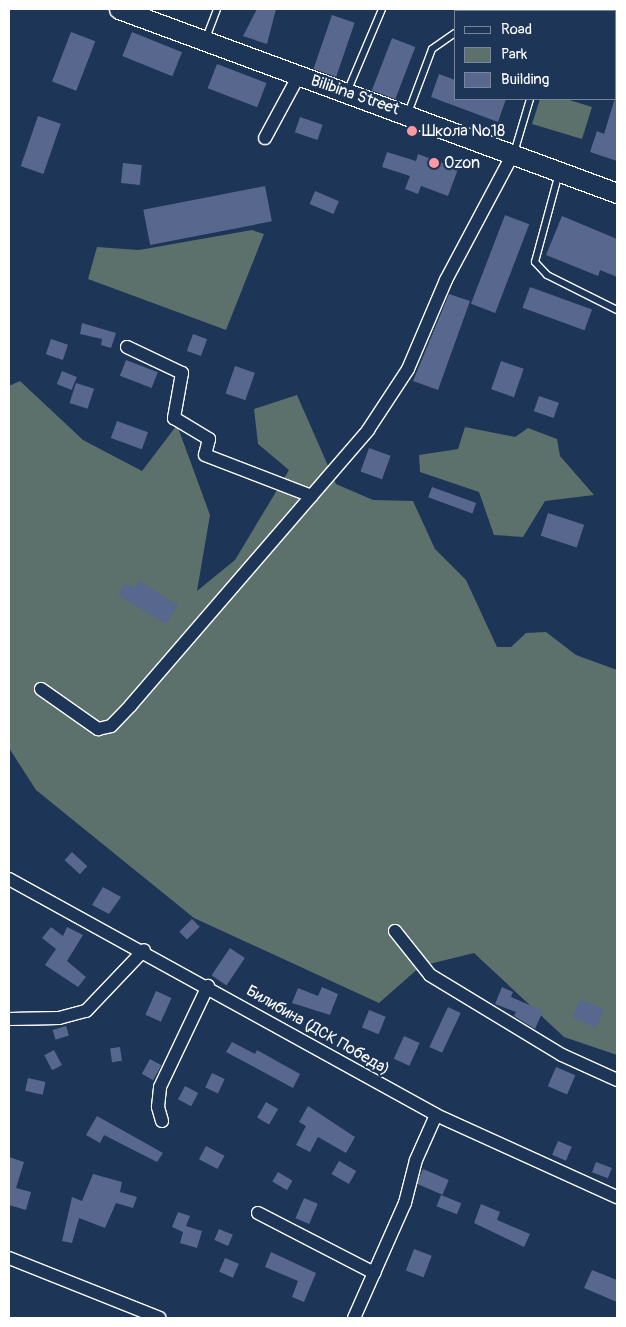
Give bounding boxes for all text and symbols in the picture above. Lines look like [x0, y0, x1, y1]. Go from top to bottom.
legend [454, 10, 616, 100]
text: Road [501, 20, 532, 39]
text: Park [501, 45, 527, 64]
text: Building [501, 70, 549, 89]
street label: Bilibina Street [308, 71, 402, 119]
place label: Школа №18 [422, 121, 505, 141]
marker: Школа №18 [406, 125, 418, 137]
place label: Ozon [444, 153, 480, 173]
marker: Ozon [428, 157, 440, 169]
street label: Билибина (ДСК Победа) [243, 981, 393, 1079]

